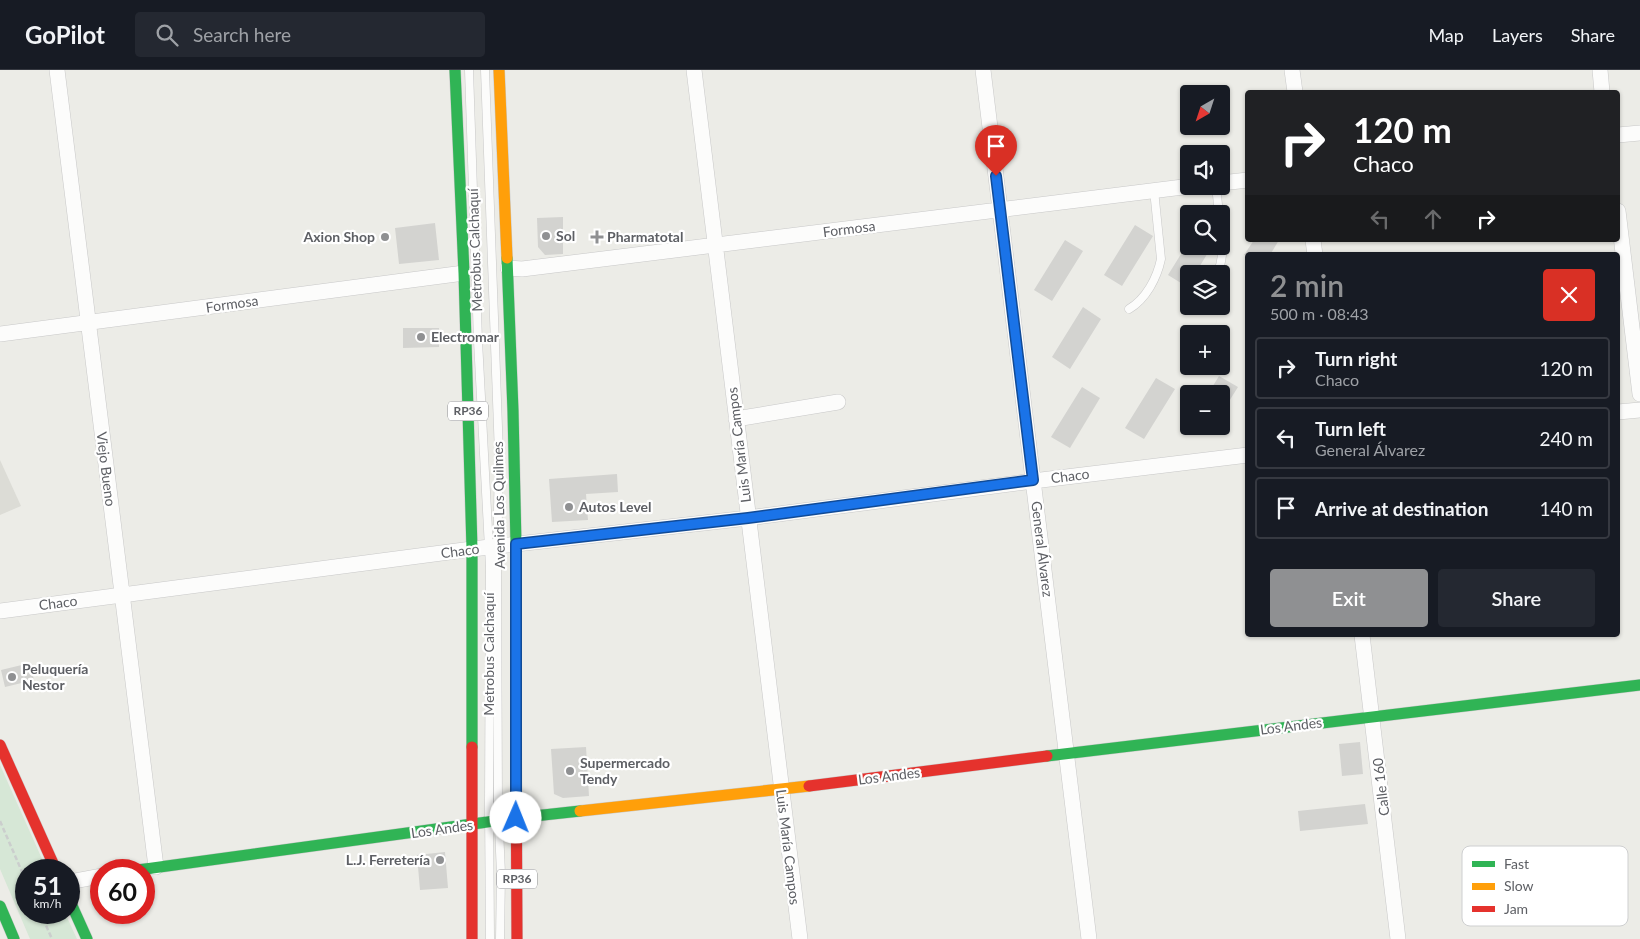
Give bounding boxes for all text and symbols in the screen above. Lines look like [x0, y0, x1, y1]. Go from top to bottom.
search box [135, 12, 485, 57]
text: GoPilot [25, 20, 105, 49]
icon: search [153, 21, 181, 49]
text: Search here [193, 23, 291, 46]
text: Map [1428, 24, 1464, 46]
text: Layers [1492, 24, 1543, 46]
text: Share [1571, 24, 1615, 46]
north arrow [1180, 85, 1230, 135]
map controls [1180, 85, 1230, 435]
text: 120 m [1353, 108, 1452, 150]
icon: right [1270, 110, 1335, 175]
pin [975, 125, 1017, 176]
icon: arrive [982, 132, 1010, 160]
button: sound [1180, 145, 1230, 195]
text: Chaco [1353, 150, 1414, 177]
street label: Metrobus Calchaquí [464, 187, 485, 312]
button: search [1180, 205, 1230, 255]
icon: left [1366, 205, 1394, 233]
icon: ahead [1419, 205, 1447, 233]
icon: right [1472, 205, 1500, 233]
street label: Formosa [822, 217, 876, 240]
place label: Sol [556, 227, 575, 244]
place label: Axion Shop [303, 228, 375, 245]
place label: Pharmatotal [607, 228, 683, 245]
marker: Sol [540, 230, 552, 242]
marker: Axion Shop [379, 231, 391, 243]
marker: Pharmatotal [591, 231, 603, 243]
button: layers [1180, 265, 1230, 315]
text: 2 min [1270, 267, 1344, 303]
button: close [1543, 269, 1595, 321]
street label: Formosa [205, 291, 259, 316]
text: 500 m · 08:43 [1270, 304, 1369, 323]
button: + [1180, 325, 1230, 375]
place label: Electromar [431, 328, 500, 345]
marker: Electromar [415, 331, 427, 343]
text: Turn right [1315, 347, 1397, 370]
icon: right [1272, 354, 1300, 382]
text: 120 m [1539, 357, 1593, 380]
text: Chaco [1315, 370, 1359, 389]
button: − [1180, 385, 1230, 435]
street label: Luis María Campos [723, 386, 754, 504]
road number: RP36 [448, 402, 488, 421]
text: Turn left [1315, 417, 1386, 440]
icon: left [1272, 424, 1300, 452]
text: 240 m [1539, 427, 1593, 450]
street label: Viejo Bueno [93, 431, 120, 507]
text: General Álvarez [1315, 440, 1425, 459]
street label: Avenida Los Quilmes [489, 441, 508, 569]
street label: Chaco [1050, 465, 1090, 486]
icon: arrive [1272, 494, 1300, 522]
text: Arrive at destination [1315, 497, 1488, 520]
text: 140 m [1539, 497, 1593, 520]
place label: Autos Level [578, 498, 652, 515]
street label: General Álvarez [1028, 500, 1057, 598]
marker: Autos Level [563, 501, 575, 513]
street label: Chaco [440, 540, 480, 561]
button: Exit [1270, 569, 1428, 627]
button: Share [1438, 569, 1595, 627]
street label: Chaco [38, 592, 78, 613]
street label: Metrobus Calchaquí [480, 592, 497, 716]
place label: Peluquería Nestor [22, 660, 88, 693]
marker: Peluquería Nestor [6, 671, 18, 683]
street label: Los Andes [1259, 713, 1323, 738]
place label: Supermercado Tendy [580, 754, 670, 787]
street label: Calle 160 [1369, 757, 1392, 817]
street label: Los Andes [857, 763, 921, 788]
marker: Supermercado Tendy [564, 765, 576, 777]
street label: Luis María Campos [773, 788, 804, 906]
position arrow [489, 791, 541, 843]
street label: Los Andes [410, 816, 474, 841]
legend [1462, 846, 1628, 926]
place label: L.J. Ferretería [346, 851, 430, 868]
marker: L.J. Ferretería [434, 854, 446, 866]
text: Fast [1504, 855, 1529, 872]
speed limit sign: 60 [90, 859, 155, 924]
text: 51 [33, 870, 62, 900]
road number: RP36 [497, 870, 537, 889]
text: Slow [1504, 877, 1534, 894]
text: km/h [33, 896, 62, 911]
text: Jam [1504, 900, 1528, 917]

